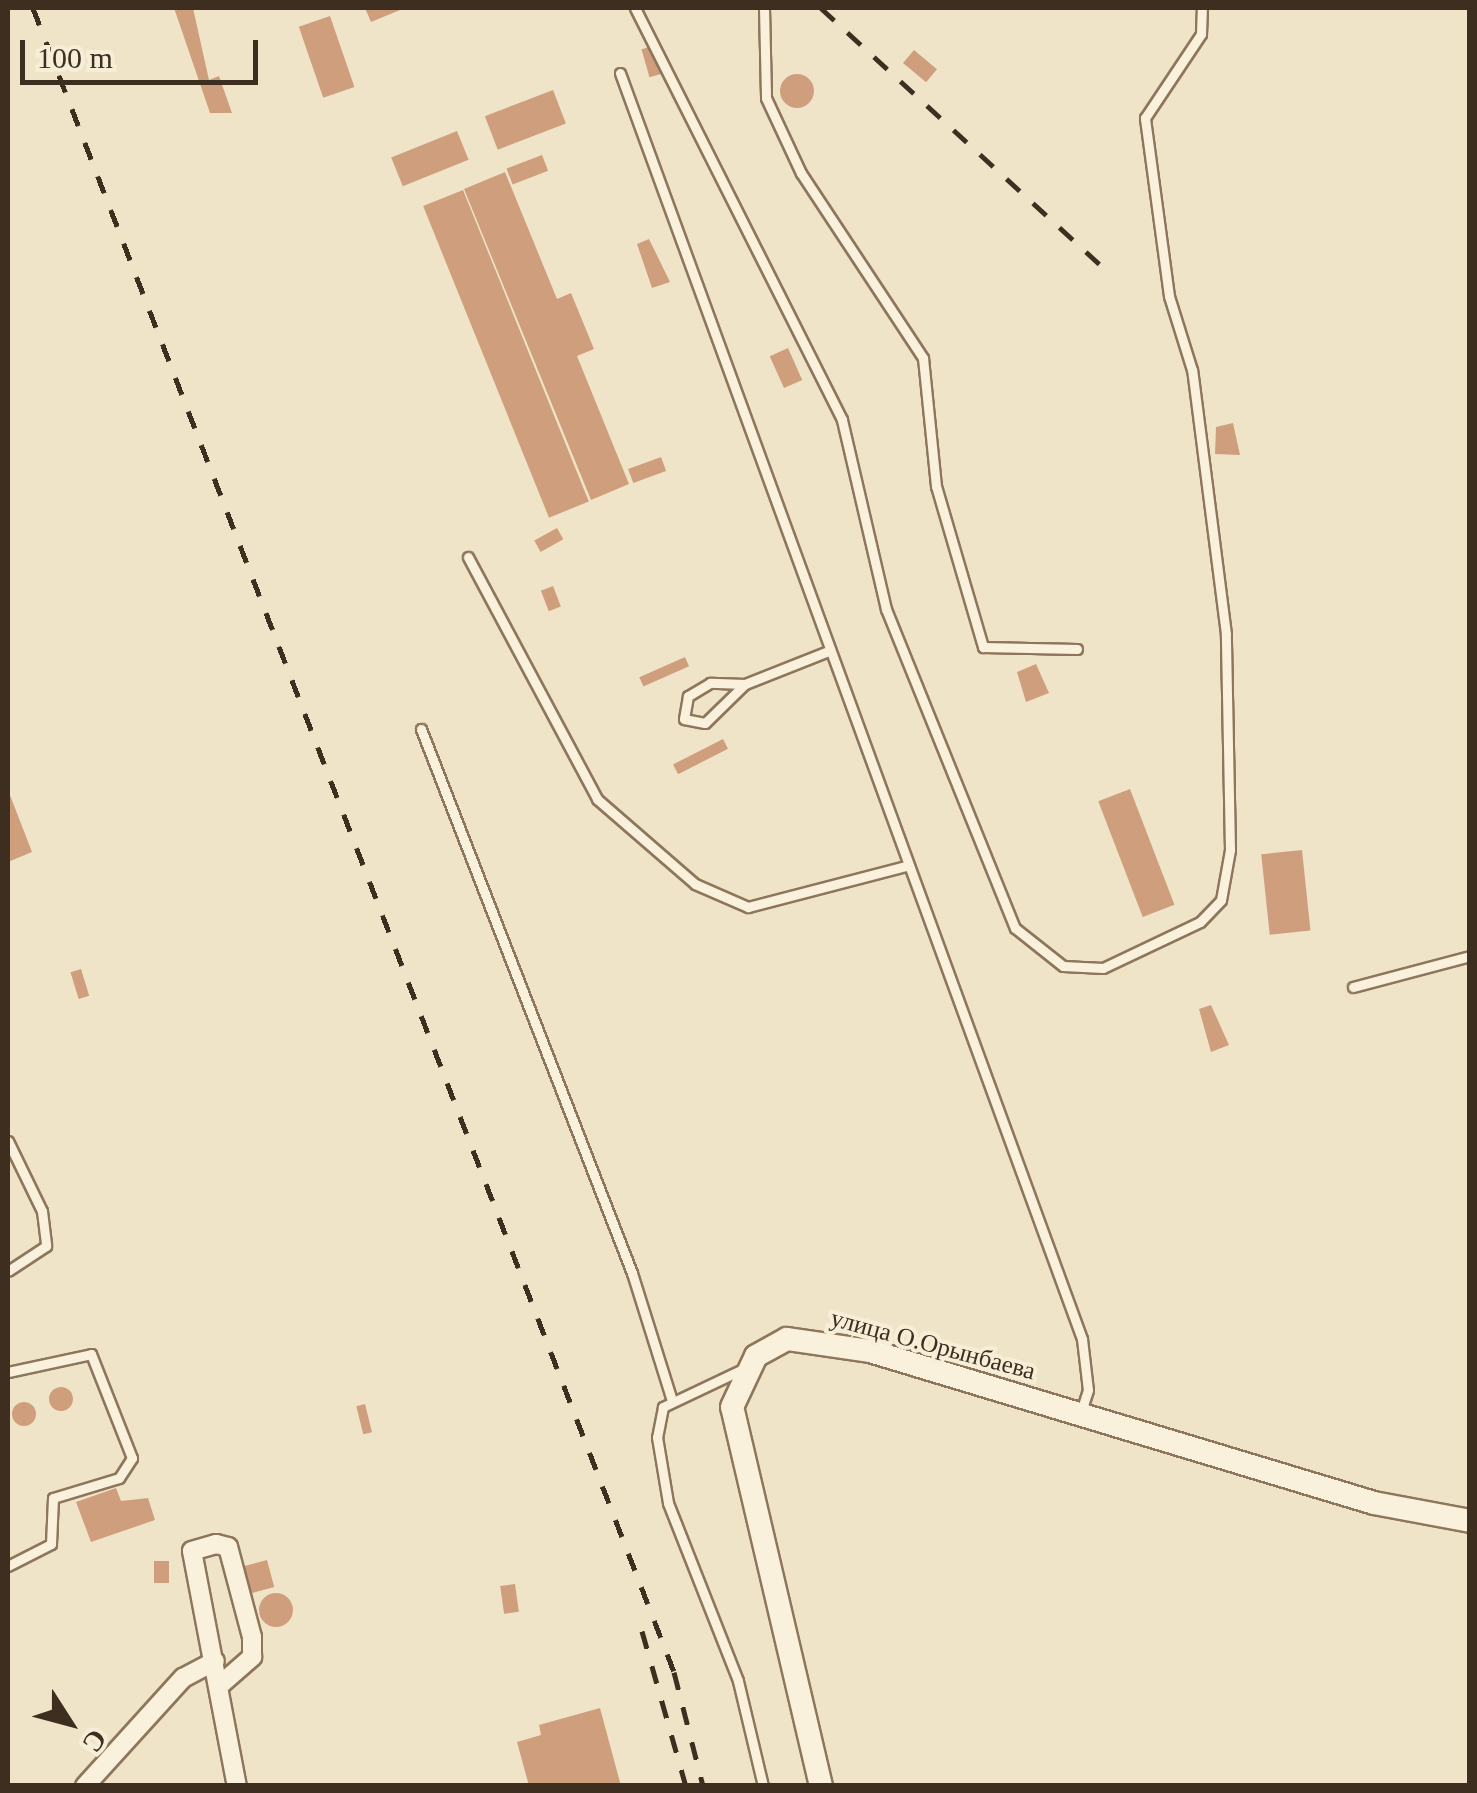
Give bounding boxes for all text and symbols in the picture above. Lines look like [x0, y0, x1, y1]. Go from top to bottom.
scale bar [25, 20, 262, 82]
text: 100 m [37, 41, 113, 74]
street label: улица О.Орынбаева [827, 1303, 1039, 1387]
north arrow [20, 1673, 120, 1773]
text: С [76, 1724, 113, 1758]

